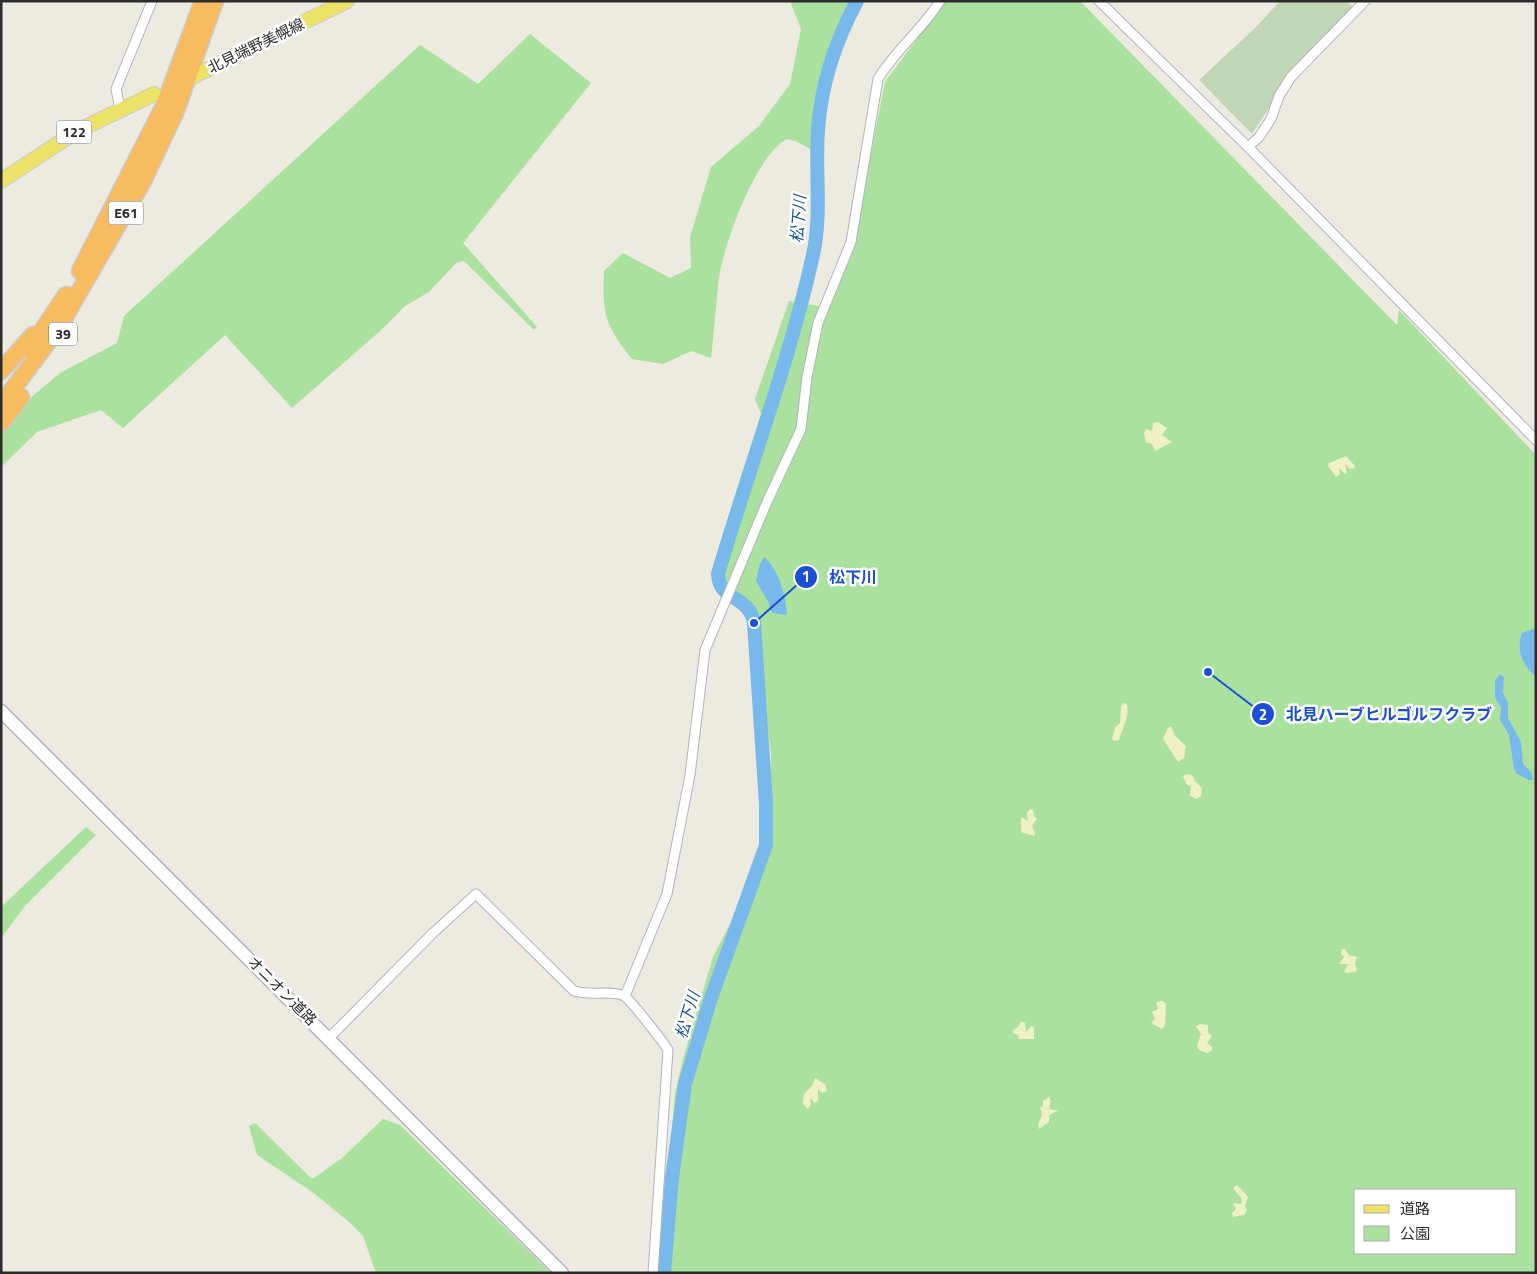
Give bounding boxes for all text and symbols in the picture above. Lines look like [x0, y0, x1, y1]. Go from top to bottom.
street label: 北見端野美幌線 [204, 12, 308, 79]
road number: 122 [56, 120, 92, 144]
water label: 松下川 [784, 192, 812, 244]
road number: E61 [108, 202, 144, 224]
road number: 39 [49, 322, 77, 346]
callout: 松下川 [794, 562, 887, 593]
text: 1 [802, 565, 810, 588]
text: 松下川 [829, 565, 877, 589]
callout: 北見ハーブヒルゴルフクラブ [1250, 699, 1503, 730]
text: 北見ハーブヒルゴルフクラブ [1286, 702, 1492, 726]
text: 2 [1259, 703, 1267, 726]
street label: オニオン道路 [242, 951, 322, 1031]
water label: 松下川 [669, 987, 706, 1041]
legend [1354, 1189, 1517, 1254]
text: 道路 [1400, 1197, 1430, 1220]
text: 公園 [1400, 1222, 1430, 1245]

